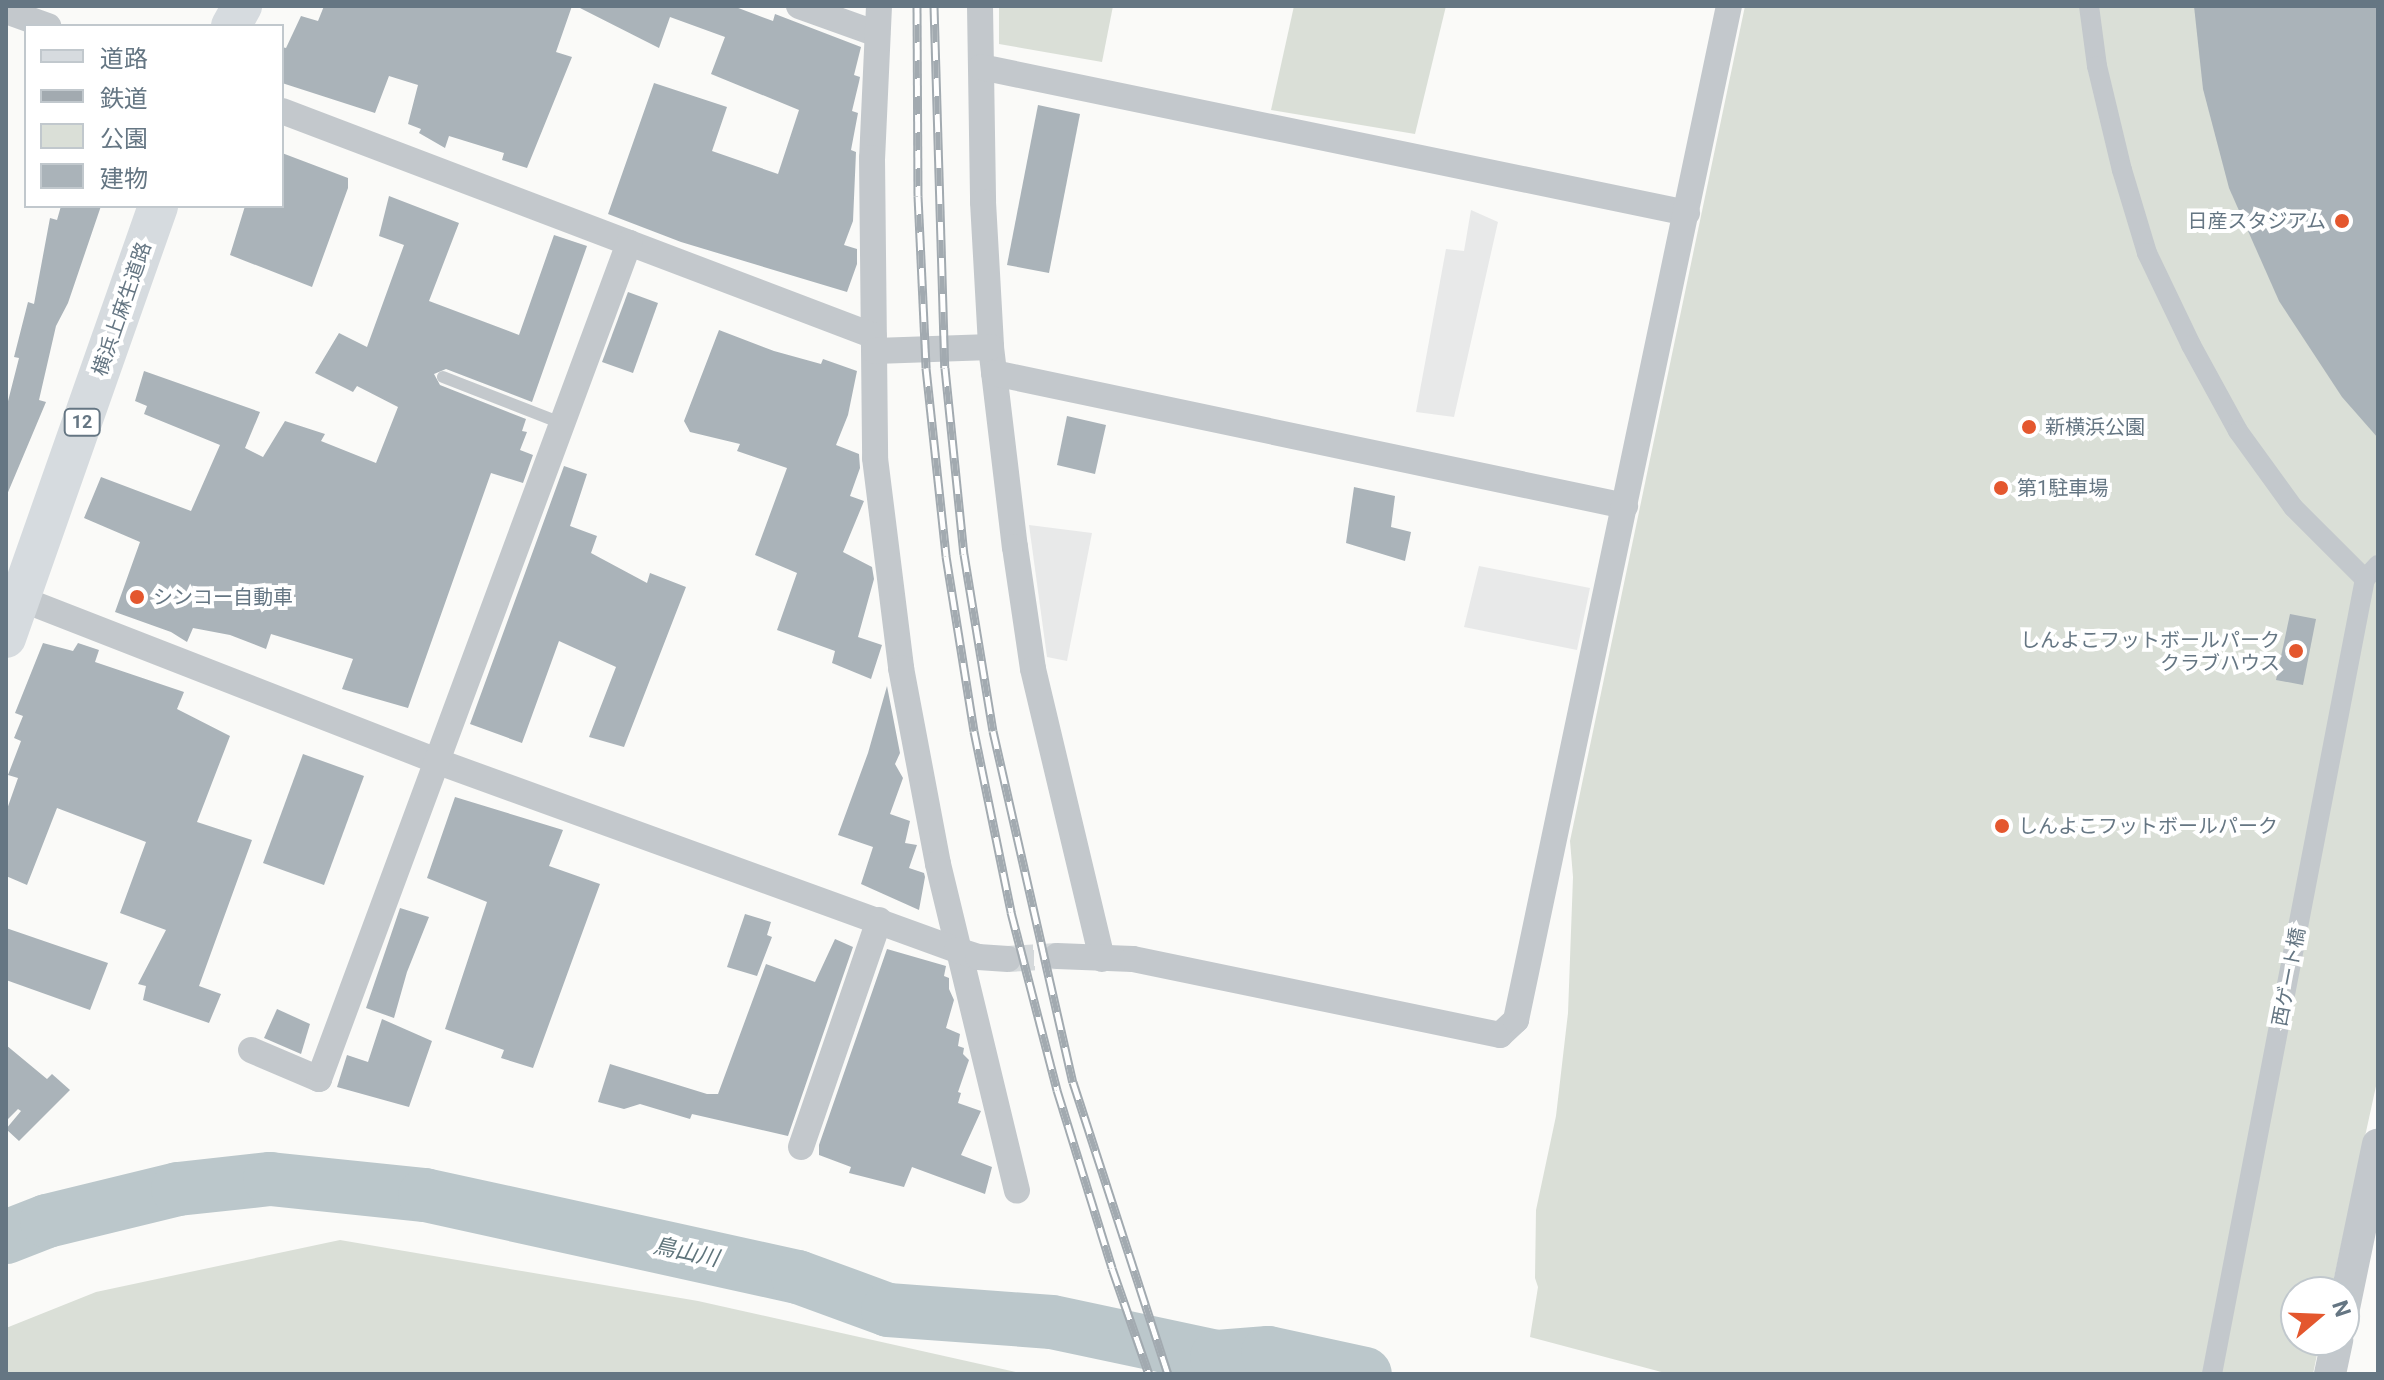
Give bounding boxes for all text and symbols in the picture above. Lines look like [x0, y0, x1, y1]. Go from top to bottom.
legend [24, 24, 284, 208]
text: 道路 [100, 45, 148, 73]
text: 鉄道 [100, 85, 148, 113]
text: 公園 [100, 125, 148, 153]
text: 建物 [100, 165, 148, 193]
place label: 日産スタジアム [2186, 209, 2326, 233]
marker: 日産スタジアム [2333, 212, 2351, 230]
street label: 横浜上麻生道路 [88, 239, 156, 379]
road number: 12 [62, 408, 102, 436]
place label: 新横浜公園 [2045, 415, 2145, 439]
marker: 新横浜公園 [2020, 418, 2038, 436]
place label: 第1駐車場 [2017, 476, 2108, 500]
marker: 第1駐車場 [1992, 479, 2010, 497]
place label: シンコー自動車 [153, 585, 293, 609]
marker: シンコー自動車 [128, 588, 146, 606]
place label: しんよこフットボールパーク クラブハウス [2020, 628, 2280, 675]
marker: しんよこフットボールパーク クラブハウス [2287, 642, 2305, 660]
place label: しんよこフットボールパーク [2018, 814, 2278, 838]
marker: しんよこフットボールパーク [1993, 817, 2011, 835]
street label: 西ゲート橋 [2268, 926, 2310, 1028]
water label: 鳥山川 [651, 1232, 721, 1272]
north arrow [2280, 1276, 2360, 1356]
text: N [2327, 1297, 2356, 1320]

